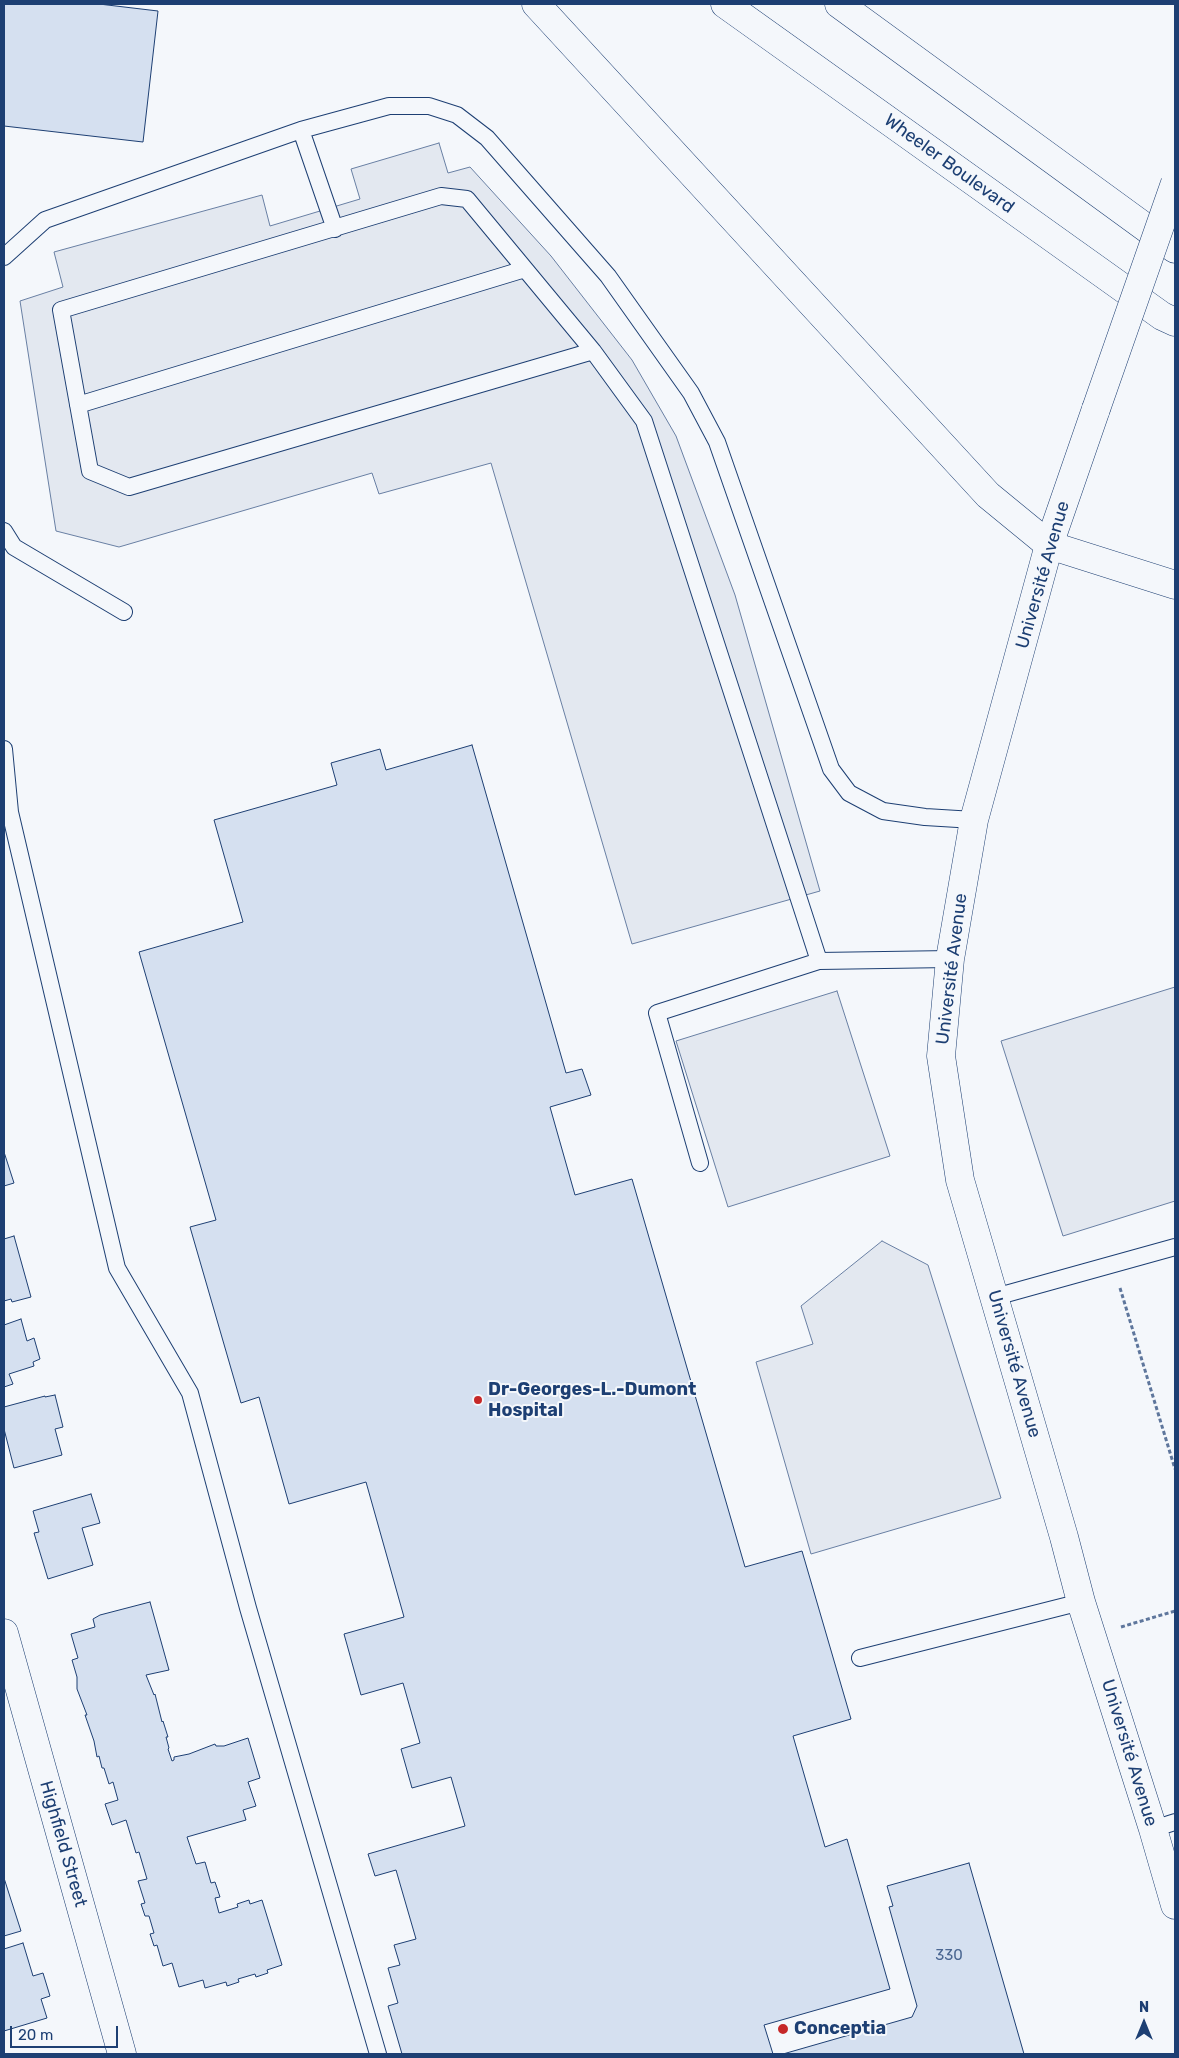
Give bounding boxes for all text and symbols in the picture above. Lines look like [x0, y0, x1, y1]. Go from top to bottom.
street label: Wheeler Boulevard [880, 110, 1018, 218]
street label: Université Avenue [1012, 499, 1074, 651]
street label: Université Avenue [932, 892, 972, 1046]
street label: Université Avenue [983, 1288, 1045, 1440]
place label: Dr-Georges-L.-Dumont Hospital [488, 1379, 696, 1422]
marker: Dr-Georges-L.-Dumont Hospital [472, 1394, 484, 1406]
street label: Université Avenue [1096, 1677, 1162, 1829]
street label: Highfield Street [35, 1778, 91, 1910]
house number: 330 [935, 1947, 963, 1965]
north arrow [1119, 1998, 1169, 2048]
text: N [1139, 1999, 1149, 2016]
scale bar [12, 2016, 120, 2048]
place label: Conceptia [794, 2018, 886, 2040]
marker: Conceptia [776, 2022, 790, 2036]
text: 20 m [18, 2026, 53, 2044]

